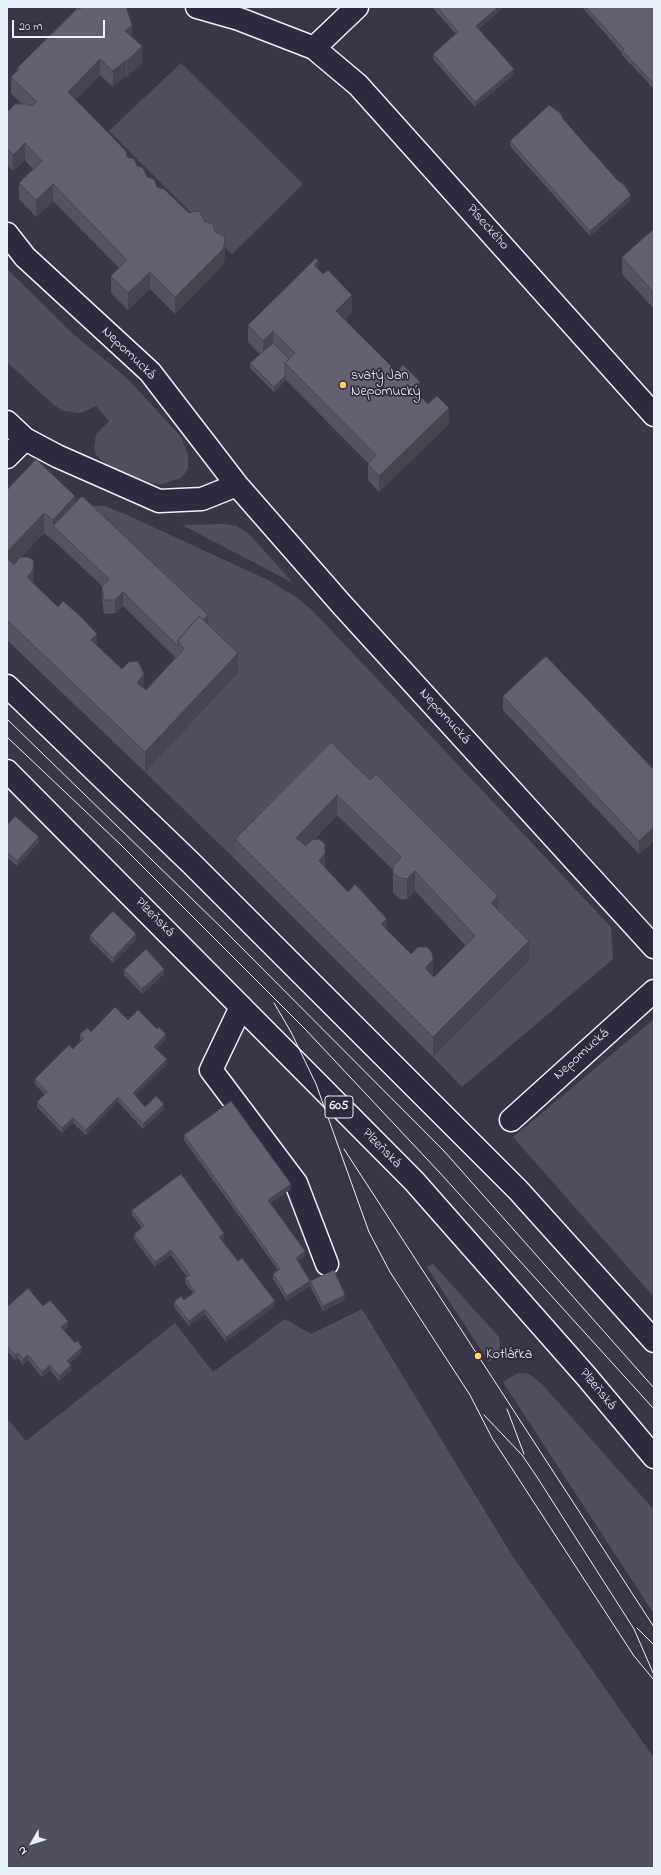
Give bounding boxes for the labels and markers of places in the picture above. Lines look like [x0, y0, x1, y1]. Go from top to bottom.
place label: svatý Jan Nepomucký [351, 369, 421, 402]
marker: svatý Jan Nepomucký [338, 380, 348, 390]
place label: Kotlářka [486, 1348, 532, 1364]
marker: Kotlářka [473, 1351, 483, 1361]

